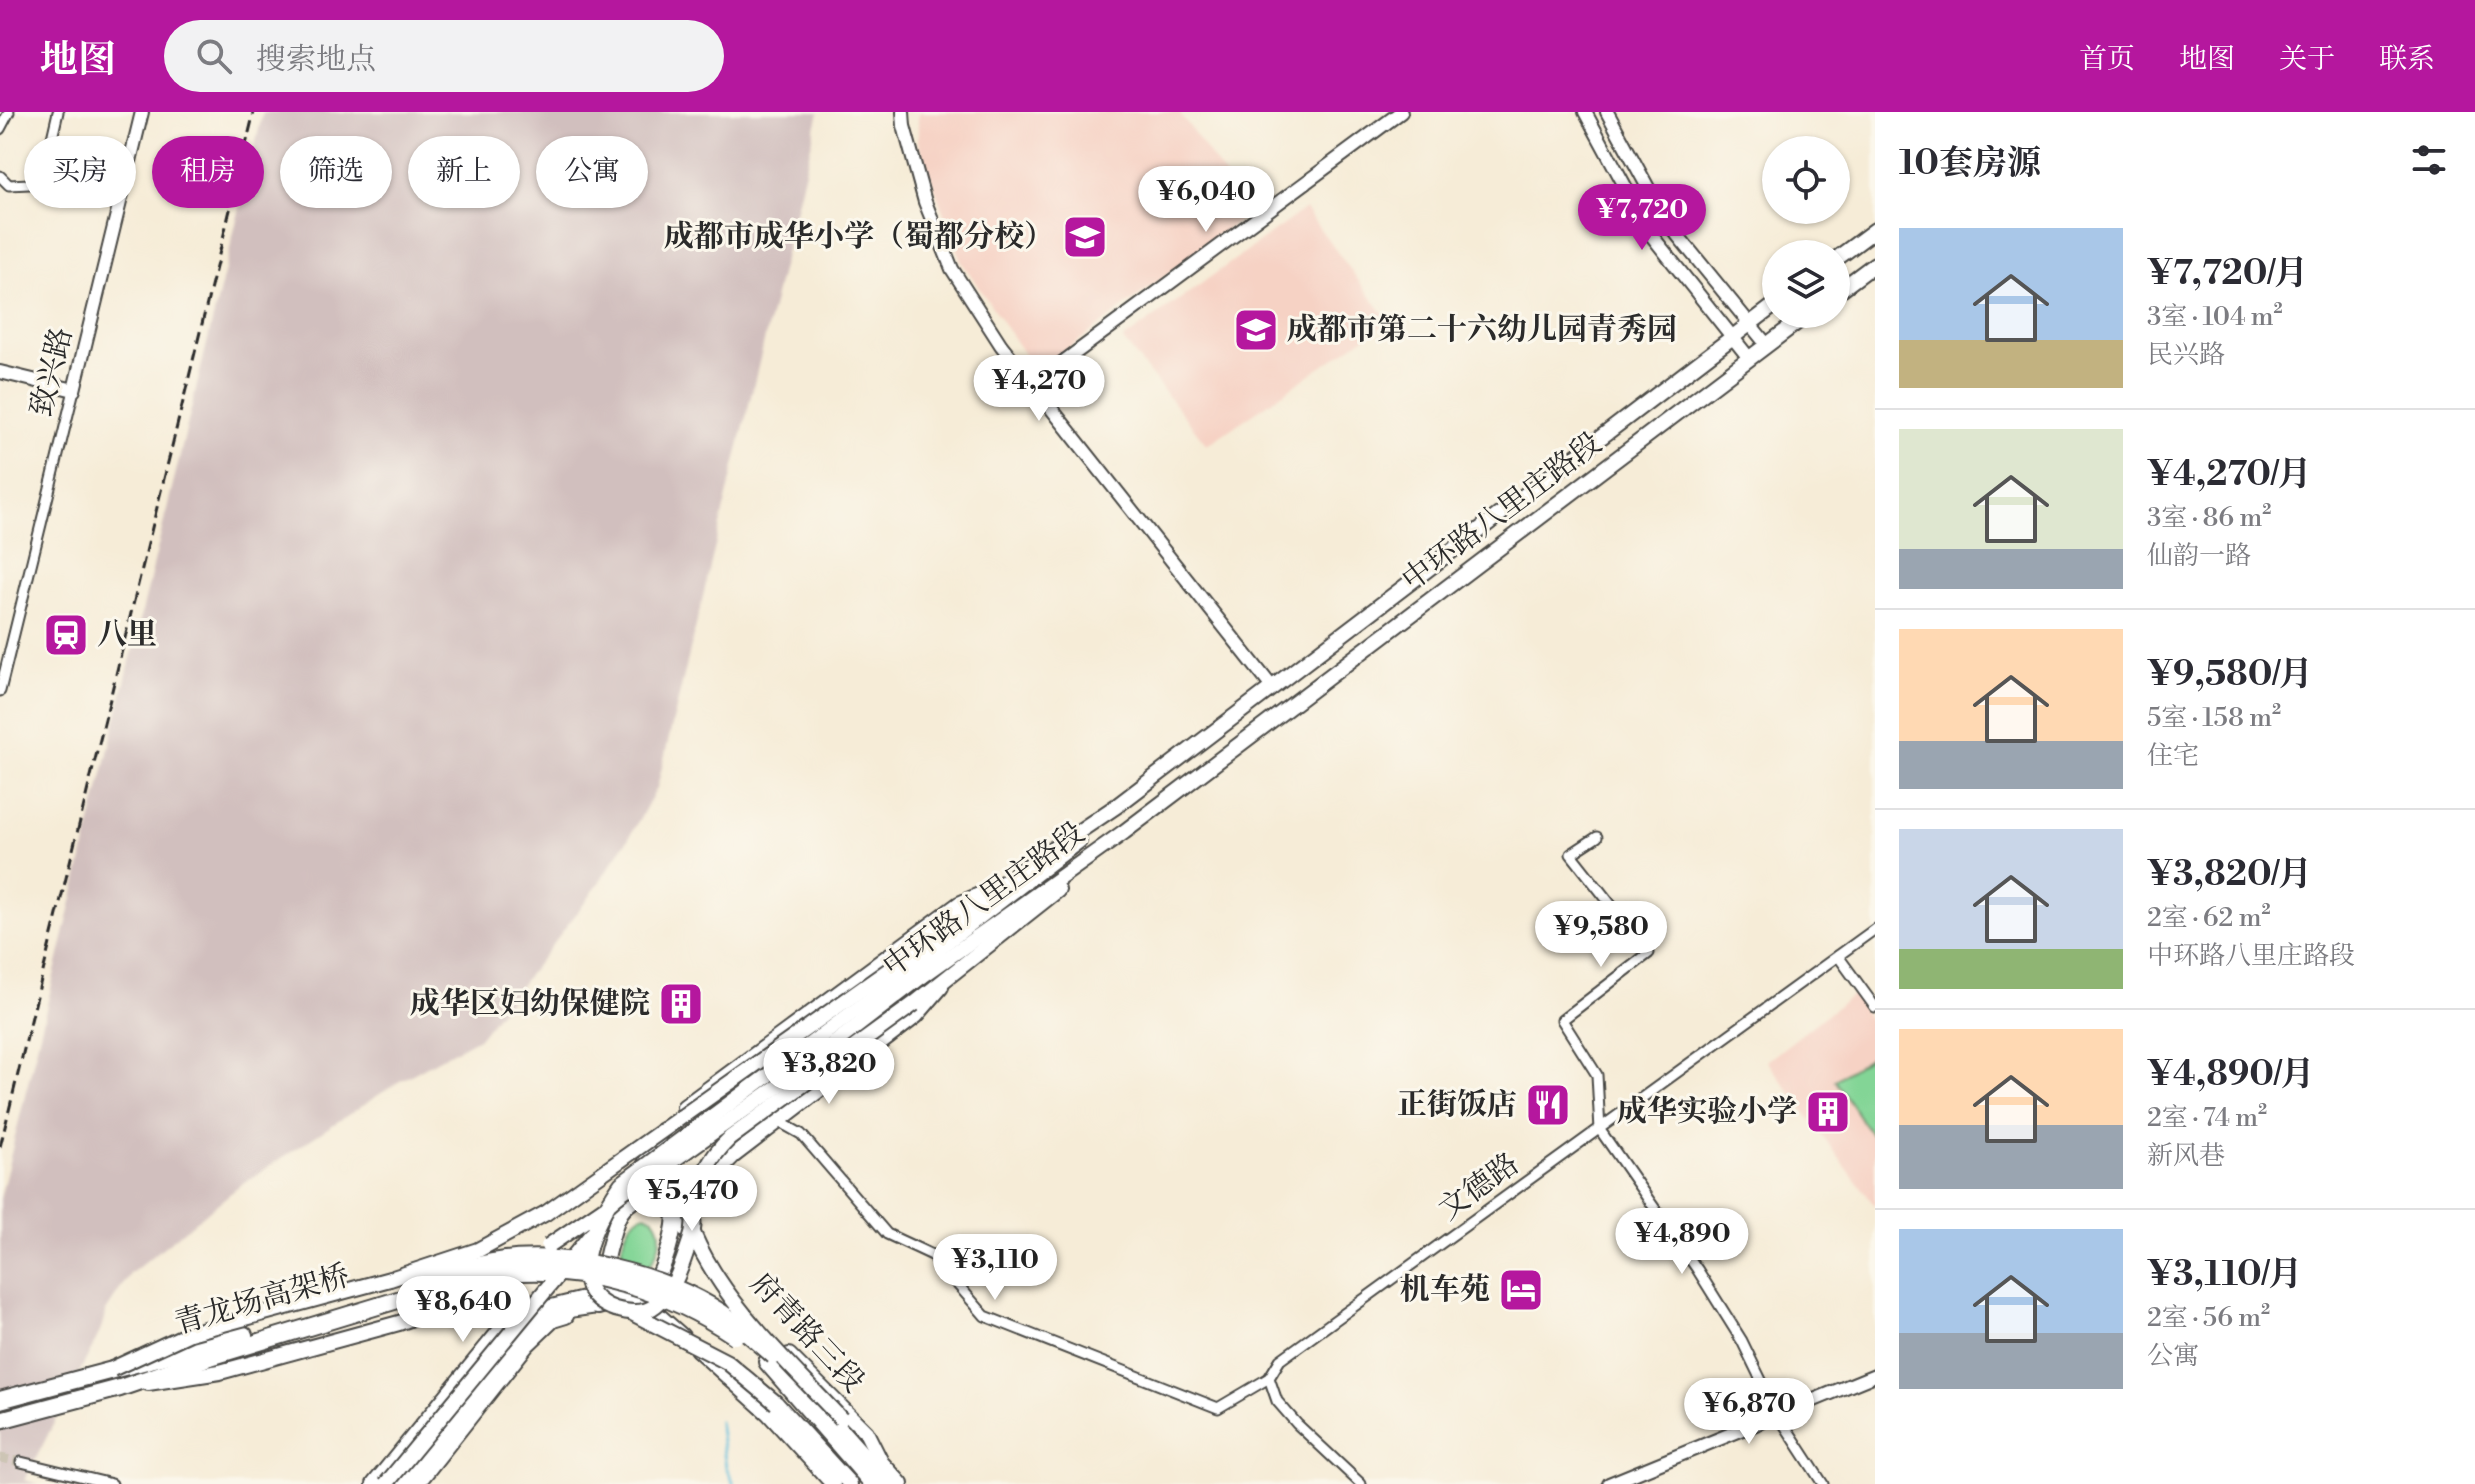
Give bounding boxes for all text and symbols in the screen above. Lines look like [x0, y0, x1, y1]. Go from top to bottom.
search box [164, 20, 724, 92]
icon: search [192, 34, 236, 78]
text: 地图 [40, 37, 116, 84]
text: 搜索地点 [256, 41, 376, 79]
text: 首页 [2079, 42, 2135, 77]
text: 地图 [2179, 42, 2235, 77]
text: 关于 [2279, 42, 2335, 77]
text: 联系 [2379, 42, 2435, 77]
chip: 买房 [24, 136, 136, 208]
chip: 租房 [152, 136, 264, 208]
chip: 筛选 [280, 136, 392, 208]
chip: 新上 [408, 136, 520, 208]
chip: 公寓 [536, 136, 648, 208]
map controls [1762, 136, 1850, 328]
button: locate [1762, 136, 1850, 224]
icon: filters [2407, 138, 2451, 182]
text: 10套房源 [1899, 143, 2041, 185]
pin: ¥6,040 [1141, 166, 1271, 234]
text: ¥6,040 [1156, 176, 1256, 208]
pin: ¥7,720 [1577, 184, 1707, 252]
text: ¥7,720 [1596, 194, 1688, 226]
school or university icon: 成都市成华小学（蜀都分校） [1061, 213, 1109, 261]
place label: 成都市成华小学（蜀都分校） [664, 218, 1054, 256]
button: layers [1762, 240, 1850, 328]
text: ¥7,720/月 [2147, 253, 2308, 295]
icon: home [1963, 260, 2059, 356]
text: 3室 · 104 m² [2147, 301, 2283, 333]
school or university icon: 成都市第二十六幼儿园青秀园 [1232, 306, 1280, 354]
place label: 成都市第二十六幼儿园青秀园 [1287, 311, 1677, 349]
street label: 致兴路 [23, 324, 81, 420]
text: 民兴路 [2147, 339, 2225, 371]
pin: ¥4,270 [974, 355, 1104, 423]
text: ¥4,270 [992, 365, 1086, 397]
street label: 中环路八里庄路段 [1395, 425, 1609, 599]
text: ¥4,270/月 [2147, 454, 2311, 496]
icon: home [1963, 461, 2059, 557]
text: 3室 · 86 m² [2147, 502, 2271, 534]
text: 仙韵一路 [2147, 540, 2251, 572]
station icon: 八里 [42, 611, 90, 659]
place label: 八里 [97, 616, 157, 654]
text: ¥9,580/月 [2147, 654, 2313, 696]
icon: home [1963, 661, 2059, 757]
text: 5室 · 158 m² [2147, 702, 2281, 734]
text: 住宅 [2147, 740, 2199, 772]
street label: 中环路八里庄路段 [876, 814, 1092, 986]
text: ¥3,820/月 [2147, 854, 2312, 896]
icon: home [1963, 861, 2059, 957]
pin: ¥9,580 [1536, 901, 1666, 969]
text: 2室 · 62 m² [2147, 902, 2271, 934]
text: ¥9,580 [1553, 911, 1649, 943]
text: 中环路八里庄路段 [2147, 940, 2355, 972]
building icon: 成华区妇幼保健院 [657, 980, 705, 1028]
place label: 成华区妇幼保健院 [410, 985, 650, 1023]
pin: ¥3,820 [764, 1038, 894, 1106]
text: ¥3,820 [781, 1048, 877, 1080]
text: ¥4,890/月 [2147, 1054, 2315, 1096]
icon: home [1963, 1061, 2059, 1157]
restaurant icon: 正街饭店 [1524, 1081, 1572, 1129]
place label: 正街饭店 [1397, 1086, 1517, 1124]
building icon: 成华实验小学 [1804, 1088, 1852, 1136]
place label: 成华实验小学 [1617, 1093, 1797, 1131]
text: 2室 · 74 m² [2147, 1102, 2267, 1134]
text: 新风巷 [2147, 1140, 2225, 1172]
street label: 文德路 [1431, 1145, 1527, 1229]
pin: ¥5,470 [627, 1165, 757, 1233]
text: ¥5,470 [645, 1175, 739, 1207]
pin: ¥4,890 [1617, 1208, 1747, 1276]
text: ¥4,890 [1633, 1218, 1731, 1250]
pin: ¥3,110 [930, 1234, 1060, 1302]
text: ¥3,110 [951, 1244, 1039, 1276]
text: ¥3,110/月 [2147, 1254, 2302, 1296]
street label: 青龙场高架桥 [170, 1257, 354, 1343]
icon: home [1963, 1261, 2059, 1357]
street label: 府青路三段 [742, 1265, 872, 1401]
hotel icon: 机车苑 [1497, 1266, 1545, 1314]
place label: 机车苑 [1400, 1271, 1490, 1309]
pin: ¥8,640 [398, 1276, 528, 1344]
text: ¥8,640 [414, 1286, 512, 1318]
text: 2室 · 56 m² [2147, 1302, 2270, 1334]
text: 公寓 [2147, 1340, 2199, 1372]
pin: ¥6,870 [1684, 1378, 1814, 1446]
text: ¥6,870 [1702, 1388, 1796, 1420]

